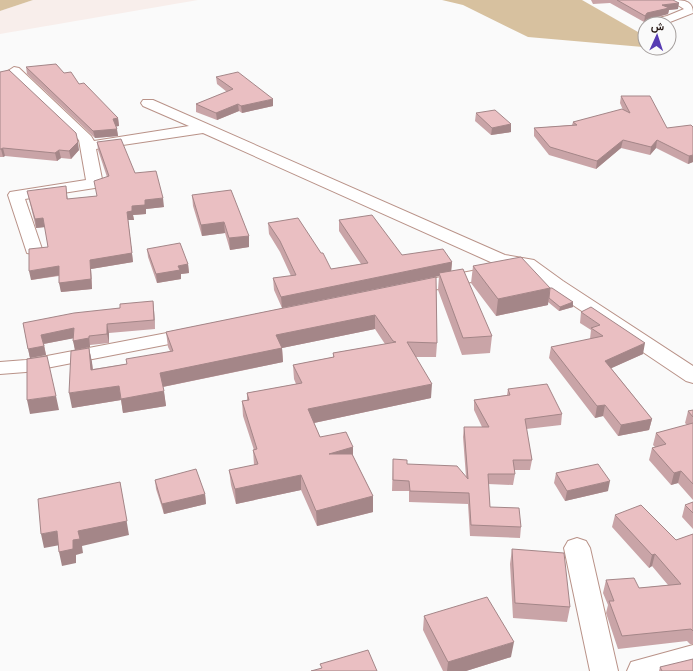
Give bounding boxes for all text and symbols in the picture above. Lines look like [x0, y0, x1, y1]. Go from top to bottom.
north arrow [637, 16, 677, 56]
text: ش [651, 19, 664, 33]

